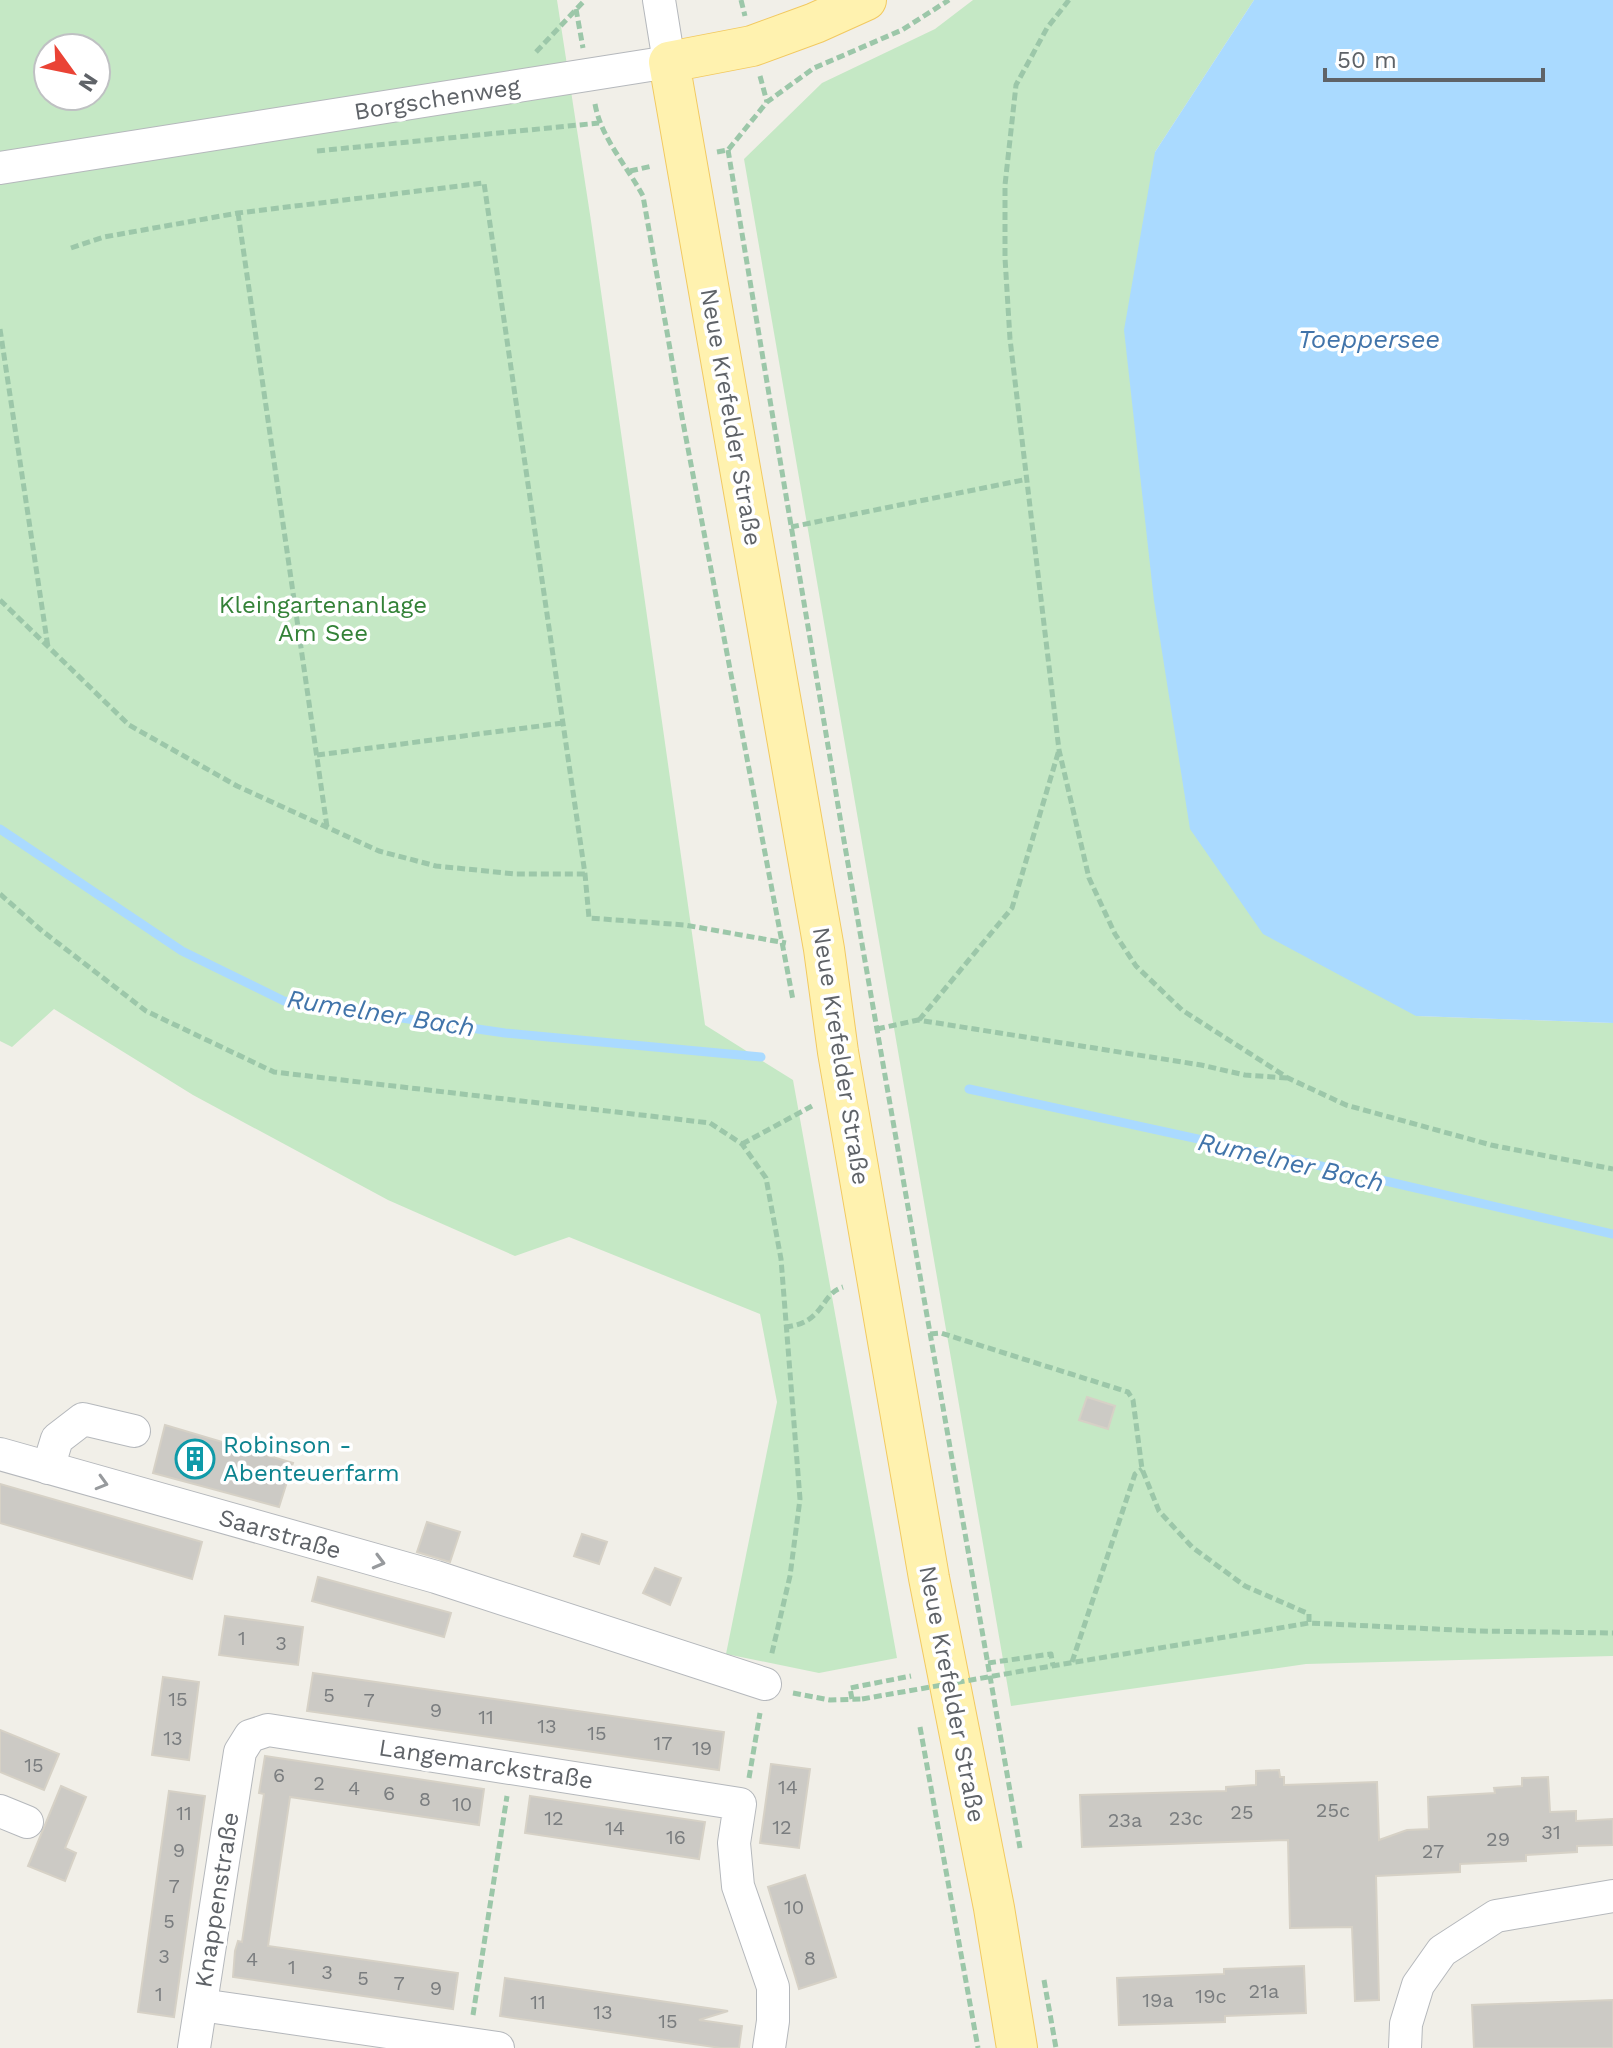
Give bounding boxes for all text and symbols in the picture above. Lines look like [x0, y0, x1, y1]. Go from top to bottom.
north arrow [32, 32, 112, 112]
scale bar [1325, 32, 1543, 82]
text: 50 m [1337, 46, 1397, 74]
text: N [73, 69, 103, 96]
street label: Borgschenweg [352, 72, 522, 126]
street label: Neue Krefelder Straße [695, 286, 767, 548]
water label: Toeppersee [1298, 324, 1440, 354]
park label: Kleingartenanlage Am See [219, 591, 427, 647]
street label: Neue Krefelder Straße [807, 925, 875, 1187]
water label: Rumelner Bach [285, 983, 477, 1043]
water label: Rumelner Bach [1195, 1126, 1387, 1198]
place label: Robinson - Abenteuerfarm [223, 1431, 400, 1487]
building icon: Robinson - Abenteuerfarm [174, 1438, 216, 1480]
one-way arrow [94, 1474, 108, 1491]
street label: Saarstraße [216, 1503, 344, 1565]
one-way arrow [372, 1552, 386, 1569]
street label: Neue Krefelder Straße [913, 1563, 991, 1825]
house number: 1 [238, 1626, 246, 1650]
house number: 3 [275, 1631, 287, 1655]
house number: 5 [323, 1683, 335, 1707]
house number: 15 [168, 1687, 188, 1711]
house number: 7 [363, 1688, 375, 1712]
house number: 9 [430, 1698, 442, 1722]
house number: 11 [478, 1705, 494, 1729]
house number: 13 [537, 1714, 557, 1738]
house number: 15 [587, 1721, 607, 1745]
house number: 13 [163, 1726, 183, 1750]
house number: 17 [653, 1731, 673, 1755]
street label: Langemarckstraße [377, 1733, 595, 1795]
house number: 19 [692, 1736, 712, 1760]
house number: 15 [24, 1753, 44, 1777]
house number: 6 [273, 1763, 285, 1787]
house number: 2 [313, 1771, 325, 1795]
house number: 14 [778, 1775, 798, 1799]
house number: 4 [348, 1776, 360, 1800]
house number: 6 [383, 1781, 395, 1805]
house number: 8 [419, 1787, 431, 1811]
house number: 10 [452, 1792, 472, 1816]
house number: 25c [1316, 1798, 1350, 1822]
house number: 25 [1230, 1800, 1254, 1824]
house number: 11 [176, 1801, 192, 1825]
house number: 12 [544, 1806, 564, 1830]
house number: 23c [1169, 1806, 1203, 1830]
house number: 23a [1108, 1808, 1142, 1832]
street label: Knappenstraße [189, 1810, 245, 1990]
house number: 12 [772, 1815, 792, 1839]
house number: 14 [605, 1816, 625, 1840]
house number: 31 [1541, 1820, 1561, 1844]
house number: 16 [666, 1825, 686, 1849]
house number: 29 [1486, 1827, 1510, 1851]
house number: 9 [173, 1838, 185, 1862]
house number: 27 [1422, 1839, 1444, 1863]
house number: 7 [168, 1874, 180, 1898]
house number: 10 [784, 1895, 804, 1919]
house number: 5 [163, 1909, 175, 1933]
house number: 3 [158, 1944, 170, 1968]
house number: 8 [804, 1946, 816, 1970]
house number: 4 [246, 1947, 258, 1971]
house number: 1 [288, 1955, 296, 1979]
house number: 3 [321, 1960, 333, 1984]
house number: 5 [357, 1966, 369, 1990]
house number: 7 [393, 1971, 405, 1995]
house number: 9 [430, 1976, 442, 2000]
house number: 21a [1249, 1979, 1279, 2003]
house number: 1 [155, 1982, 163, 2006]
house number: 19c [1195, 1984, 1227, 2008]
house number: 19a [1142, 1988, 1174, 2012]
house number: 11 [530, 1990, 546, 2014]
house number: 13 [593, 2000, 613, 2024]
house number: 15 [658, 2009, 678, 2033]

